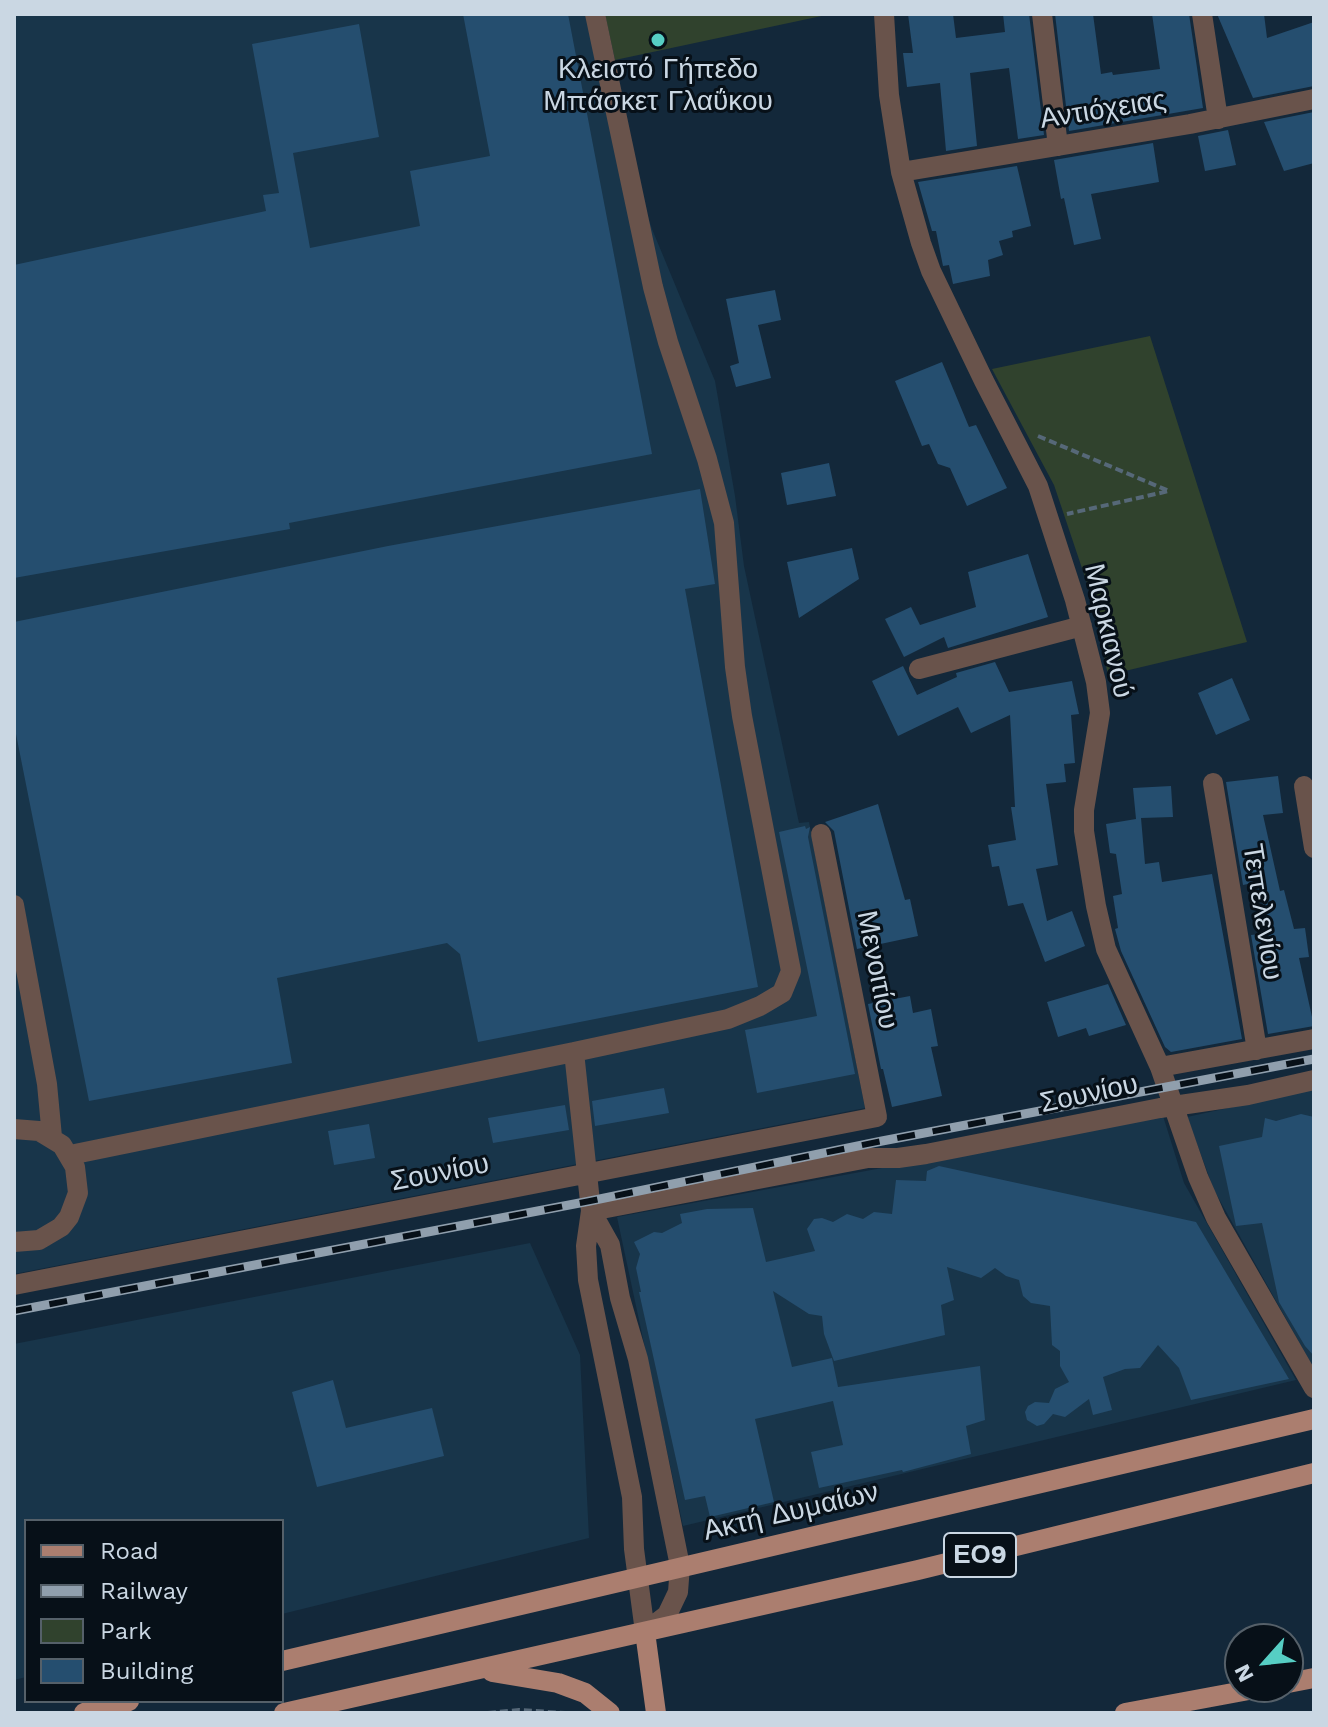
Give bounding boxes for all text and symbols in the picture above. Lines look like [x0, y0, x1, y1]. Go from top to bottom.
marker: Κλειστό Γήπεδο Μπάσκετ Γλαΰκου [649, 31, 667, 49]
place label: Κλειστό Γήπεδο Μπάσκετ Γλαΰκου [543, 53, 773, 119]
street label: Αντιόχειας [1037, 83, 1169, 137]
street label: Μαρκιανού [1076, 561, 1140, 701]
street label: Τεπελενίου [1235, 842, 1289, 982]
street label: Μενοιτίου [849, 908, 905, 1032]
street label: Σουνίου [1037, 1067, 1141, 1121]
street label: Σουνίου [388, 1147, 492, 1199]
street label: Ακτή Δυμαίων [700, 1476, 882, 1548]
legend [24, 1519, 284, 1703]
road number: ΕΟ9 [944, 1533, 1016, 1577]
text: Road [100, 1537, 159, 1565]
text: Railway [100, 1577, 188, 1605]
text: Park [100, 1617, 152, 1645]
north arrow [1224, 1623, 1304, 1703]
text: Building [100, 1657, 193, 1685]
text: N [1229, 1660, 1259, 1686]

